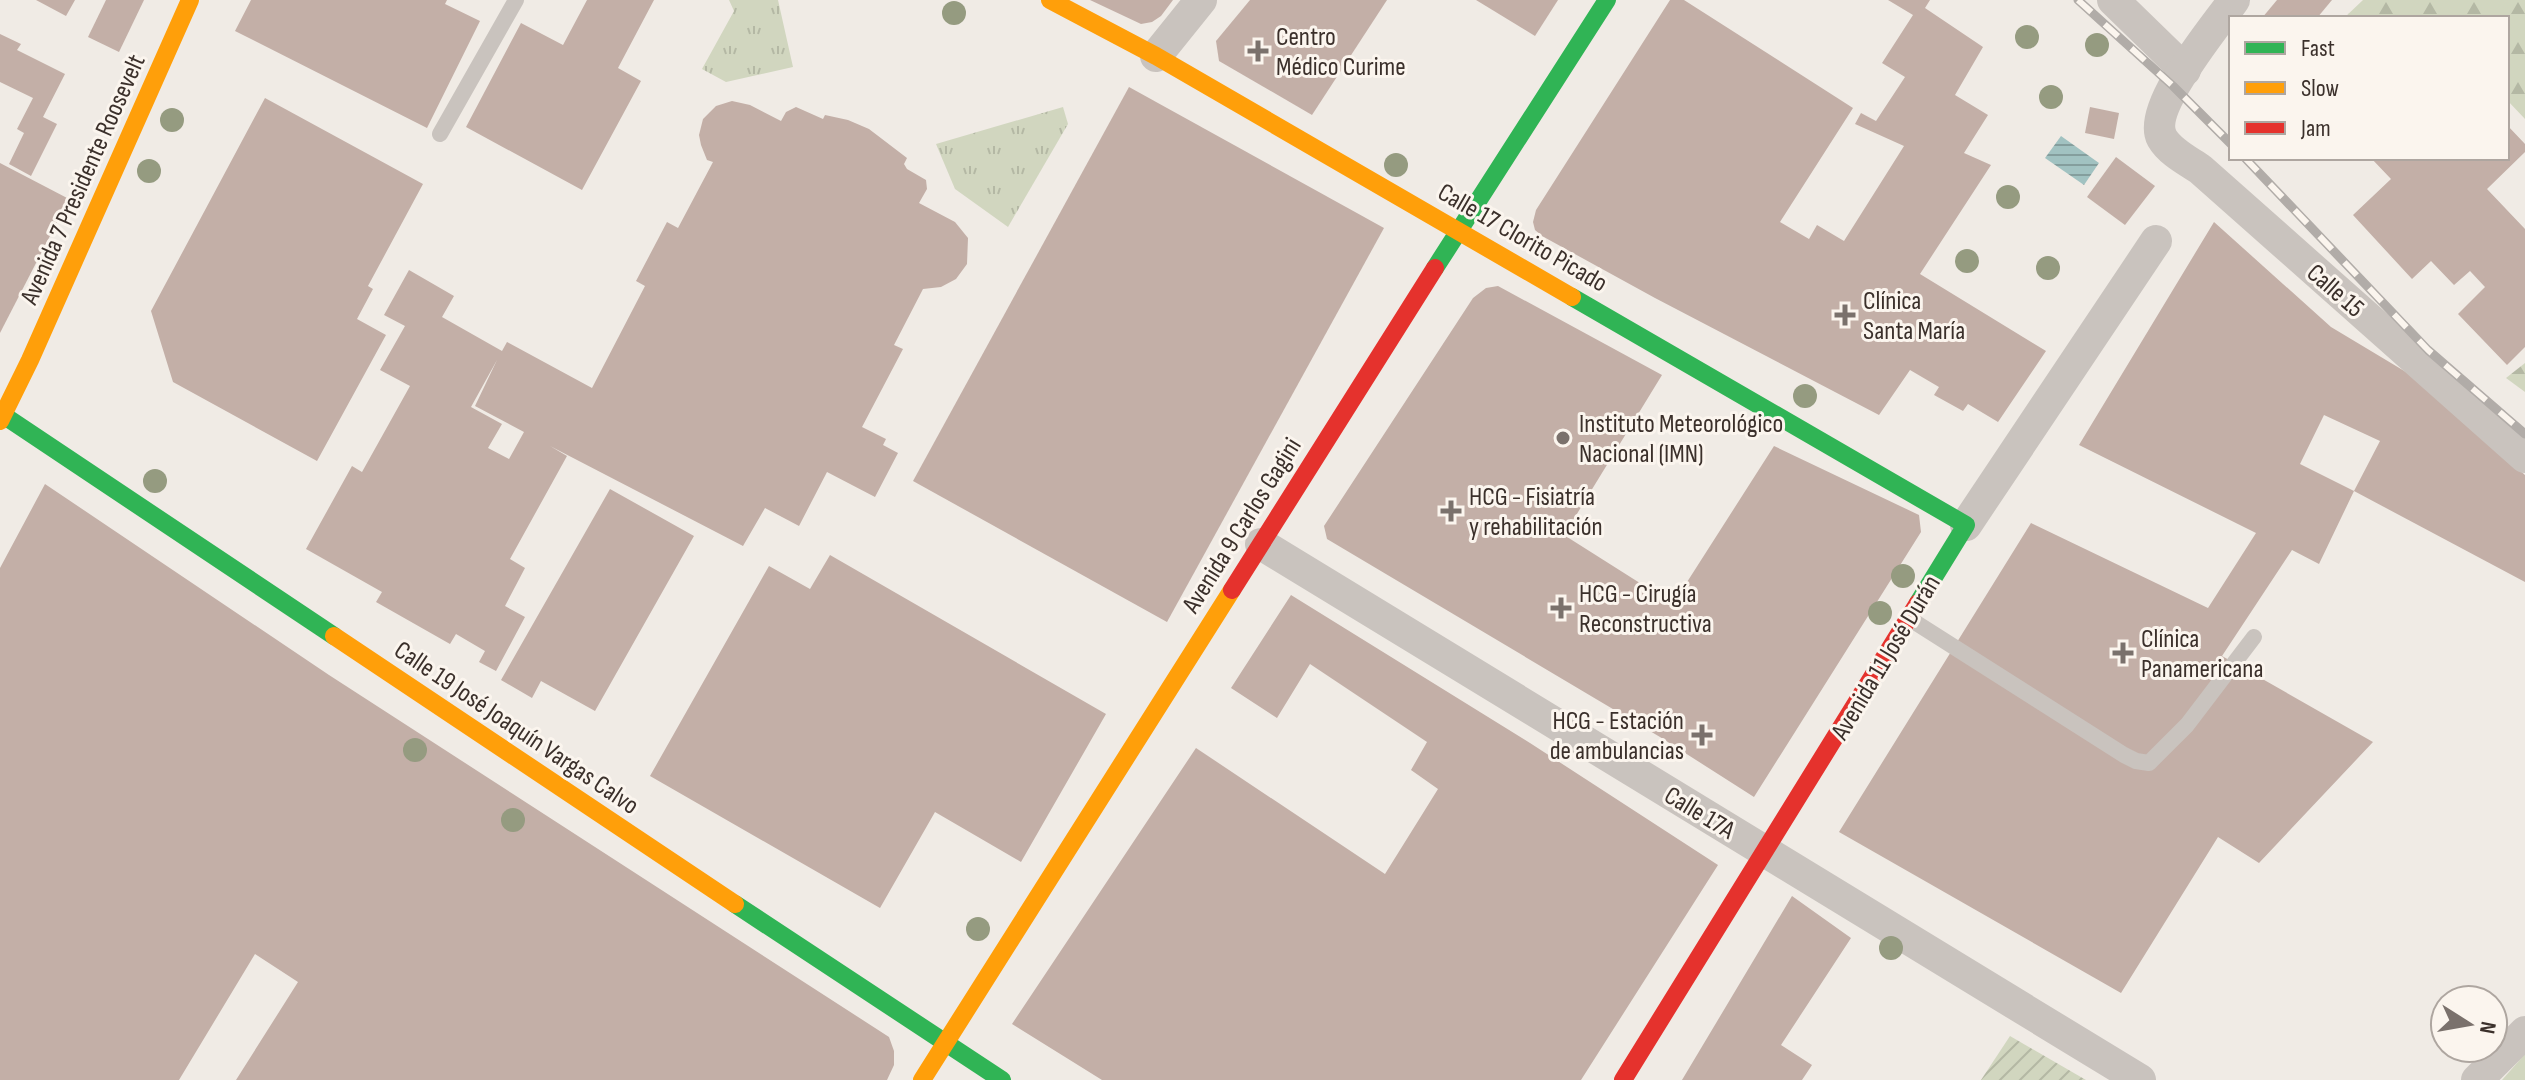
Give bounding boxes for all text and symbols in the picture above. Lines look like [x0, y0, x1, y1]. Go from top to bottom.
legend [2229, 16, 2509, 160]
place label: Centro Médico Curime [1276, 22, 1406, 83]
text: Fast [2301, 34, 2335, 63]
marker: Centro Médico Curime [1247, 40, 1269, 62]
street label: Avenida 7 Presidente Roosevelt [14, 50, 152, 310]
text: Slow [2301, 74, 2339, 103]
text: Jam [2300, 114, 2331, 143]
street label: Calle 17 Clorito Picado [1432, 177, 1613, 299]
street label: Calle 15 [2300, 258, 2370, 324]
place label: Clínica Santa María [1863, 286, 1965, 347]
marker: Clínica Santa María [1834, 304, 1856, 326]
place label: Instituto Meteorológico Nacional (IMN) [1579, 409, 1783, 470]
marker: Instituto Meteorológico Nacional (IMN) [1554, 429, 1572, 447]
street label: Avenida 9 Carlos Gagini [1175, 433, 1309, 620]
place label: HCG - Fisiatría y rehabilitación [1469, 482, 1603, 543]
marker: HCG - Fisiatría y rehabilitación [1440, 500, 1462, 522]
street label: Avenida 11 José Durán [1825, 570, 1948, 746]
place label: HCG - Cirugía Reconstructiva [1579, 579, 1712, 640]
marker: HCG - Cirugía Reconstructiva [1550, 597, 1572, 619]
place label: Clínica Panamericana [2141, 624, 2263, 685]
street label: Calle 19 José Joaquín Vargas Calvo [388, 635, 644, 822]
marker: Clínica Panamericana [2112, 642, 2134, 664]
place label: HCG - Estación de ambulancias [1550, 706, 1684, 767]
marker: HCG - Estación de ambulancias [1691, 724, 1713, 746]
street label: Calle 17A [1658, 780, 1741, 847]
north arrow [2429, 984, 2509, 1064]
text: N [2473, 1019, 2502, 1036]

